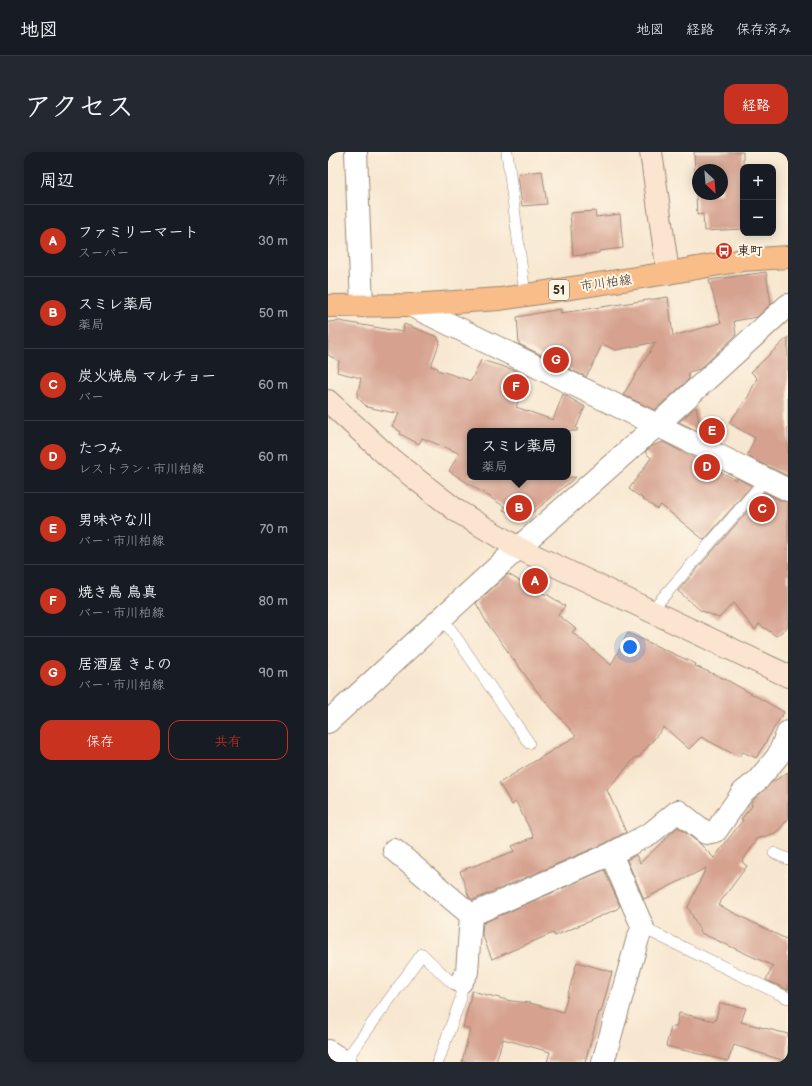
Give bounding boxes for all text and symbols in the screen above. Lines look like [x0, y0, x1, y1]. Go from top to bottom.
text: 地図 [20, 19, 58, 42]
text: 地図 [636, 21, 664, 38]
text: 経路 [686, 21, 714, 38]
text: 保存済み [736, 21, 792, 38]
button: 経路 [724, 84, 788, 124]
text: アクセス [24, 91, 134, 124]
north arrow [692, 164, 728, 200]
map controls [740, 164, 776, 236]
button: + [740, 164, 776, 200]
text: 周辺 [40, 171, 74, 191]
text: 7件 [269, 172, 288, 188]
button: − [740, 200, 776, 236]
text: ファミリーマート [78, 223, 199, 242]
text: A [49, 233, 57, 249]
text: 30 m [258, 233, 288, 249]
bus stop icon: 東町 [714, 241, 734, 261]
place label: 東町 [737, 243, 763, 259]
text: スーパー [78, 245, 129, 261]
street label: 市川柏線 [579, 271, 634, 295]
road number: 51 [549, 280, 569, 300]
text: スミレ薬局 [78, 295, 153, 314]
text: B [48, 305, 58, 321]
text: 50 m [259, 305, 288, 321]
text: 薬局 [78, 317, 104, 333]
pin: G [543, 345, 569, 375]
text: 炭火焼鳥 マルチョー [78, 367, 216, 386]
pin: F [503, 372, 529, 402]
text: C [48, 377, 58, 393]
text: 60 m [258, 377, 288, 393]
text: バー [78, 389, 104, 405]
pin: E [699, 416, 725, 446]
popup [467, 428, 571, 480]
text: スミレ薬局 [481, 437, 557, 456]
text: たつみ [78, 439, 123, 458]
text: D [48, 449, 58, 465]
text: 60 m [258, 449, 288, 465]
pin: D [694, 452, 720, 482]
text: 薬局 [481, 459, 508, 475]
text: レストラン · 市川柏線 [78, 461, 205, 477]
pin: B [506, 493, 532, 523]
pin: C [749, 494, 775, 524]
text: 男味やな川 [78, 511, 153, 530]
text: E [49, 521, 57, 537]
text: 70 m [260, 521, 288, 537]
text: バー · 市川柏線 [78, 533, 164, 549]
pin: A [522, 566, 548, 596]
text: 焼き鳥 鳥真 [78, 583, 157, 602]
text: F [49, 593, 57, 609]
text: 80 m [259, 593, 288, 609]
text: バー · 市川柏線 [78, 605, 164, 621]
your location [620, 637, 640, 657]
text: 居酒屋 きよの [78, 655, 172, 674]
text: G [48, 665, 58, 681]
text: 90 m [259, 665, 288, 681]
text: バー · 市川柏線 [78, 677, 164, 693]
button: 保存 [40, 720, 160, 760]
button: 共有 [168, 720, 288, 760]

